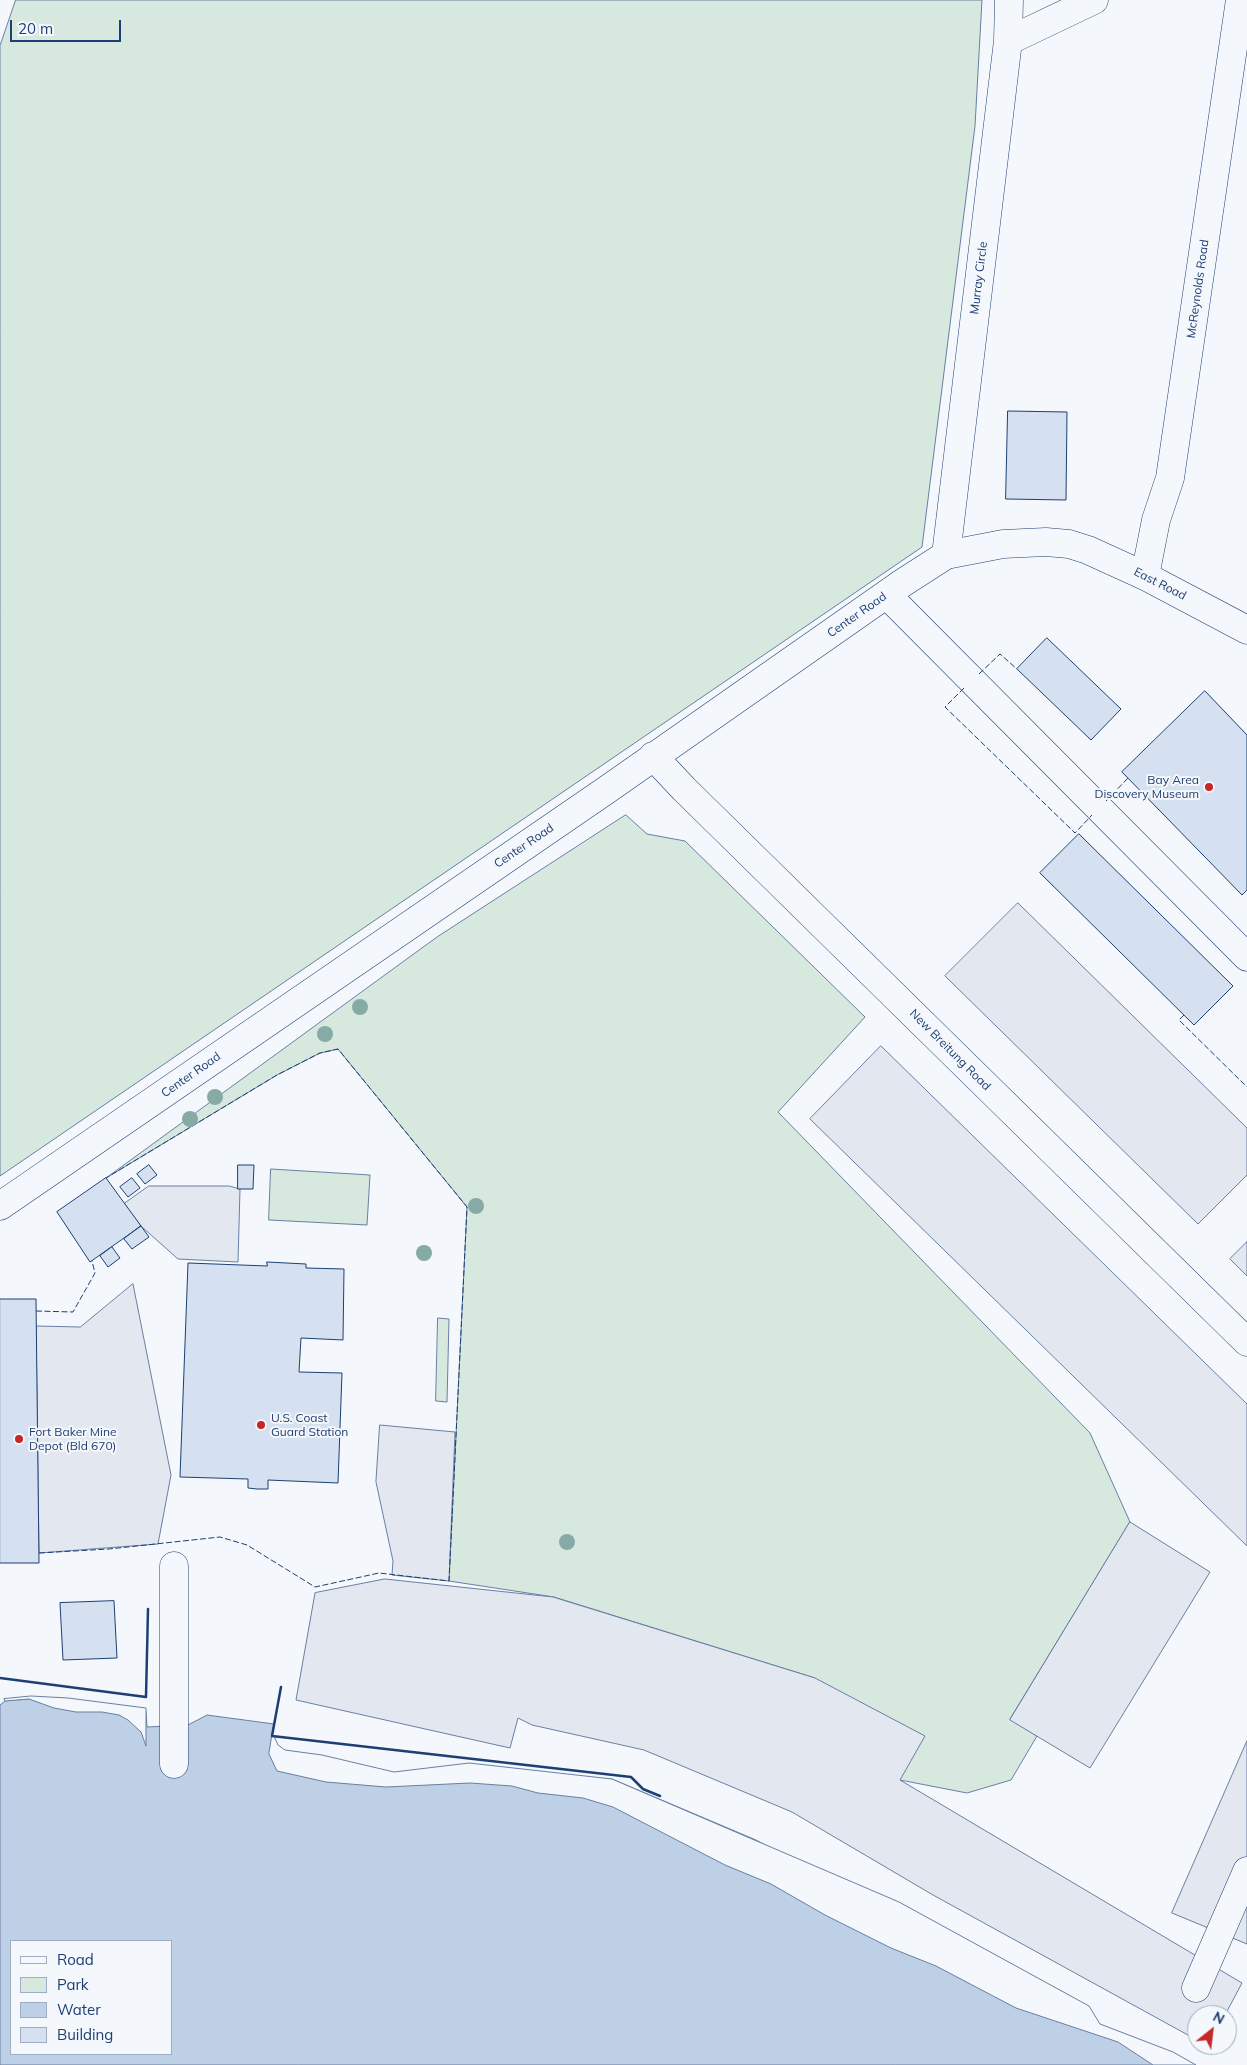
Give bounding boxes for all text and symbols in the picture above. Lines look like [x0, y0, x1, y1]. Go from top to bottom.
scale bar [12, 10, 124, 42]
text: 20 m [18, 19, 53, 38]
street label: McReynolds Road [1184, 239, 1212, 339]
street label: Murray Circle [967, 241, 991, 315]
street label: East Road [1131, 565, 1189, 603]
street label: Center Road [825, 589, 889, 641]
place label: Bay Area Discovery Museum [1094, 773, 1199, 801]
marker: Bay Area Discovery Museum [1203, 781, 1215, 793]
street label: Center Road [491, 821, 557, 871]
street label: New Breitung Road [906, 1006, 994, 1094]
street label: Center Road [159, 1049, 223, 1101]
place label: U.S. Coast Guard Station [271, 1411, 348, 1439]
marker: U.S. Coast Guard Station [255, 1419, 267, 1431]
place label: Fort Baker Mine Depot (Bld 670) [29, 1425, 116, 1453]
marker: Fort Baker Mine Depot (Bld 670) [13, 1433, 25, 1445]
legend [10, 1940, 172, 2055]
text: Road [57, 1950, 94, 1969]
text: Park [57, 1975, 89, 1994]
text: Water [57, 2000, 101, 2019]
north arrow [1187, 2005, 1237, 2055]
text: N [1210, 2007, 1228, 2028]
text: Building [57, 2025, 113, 2044]

